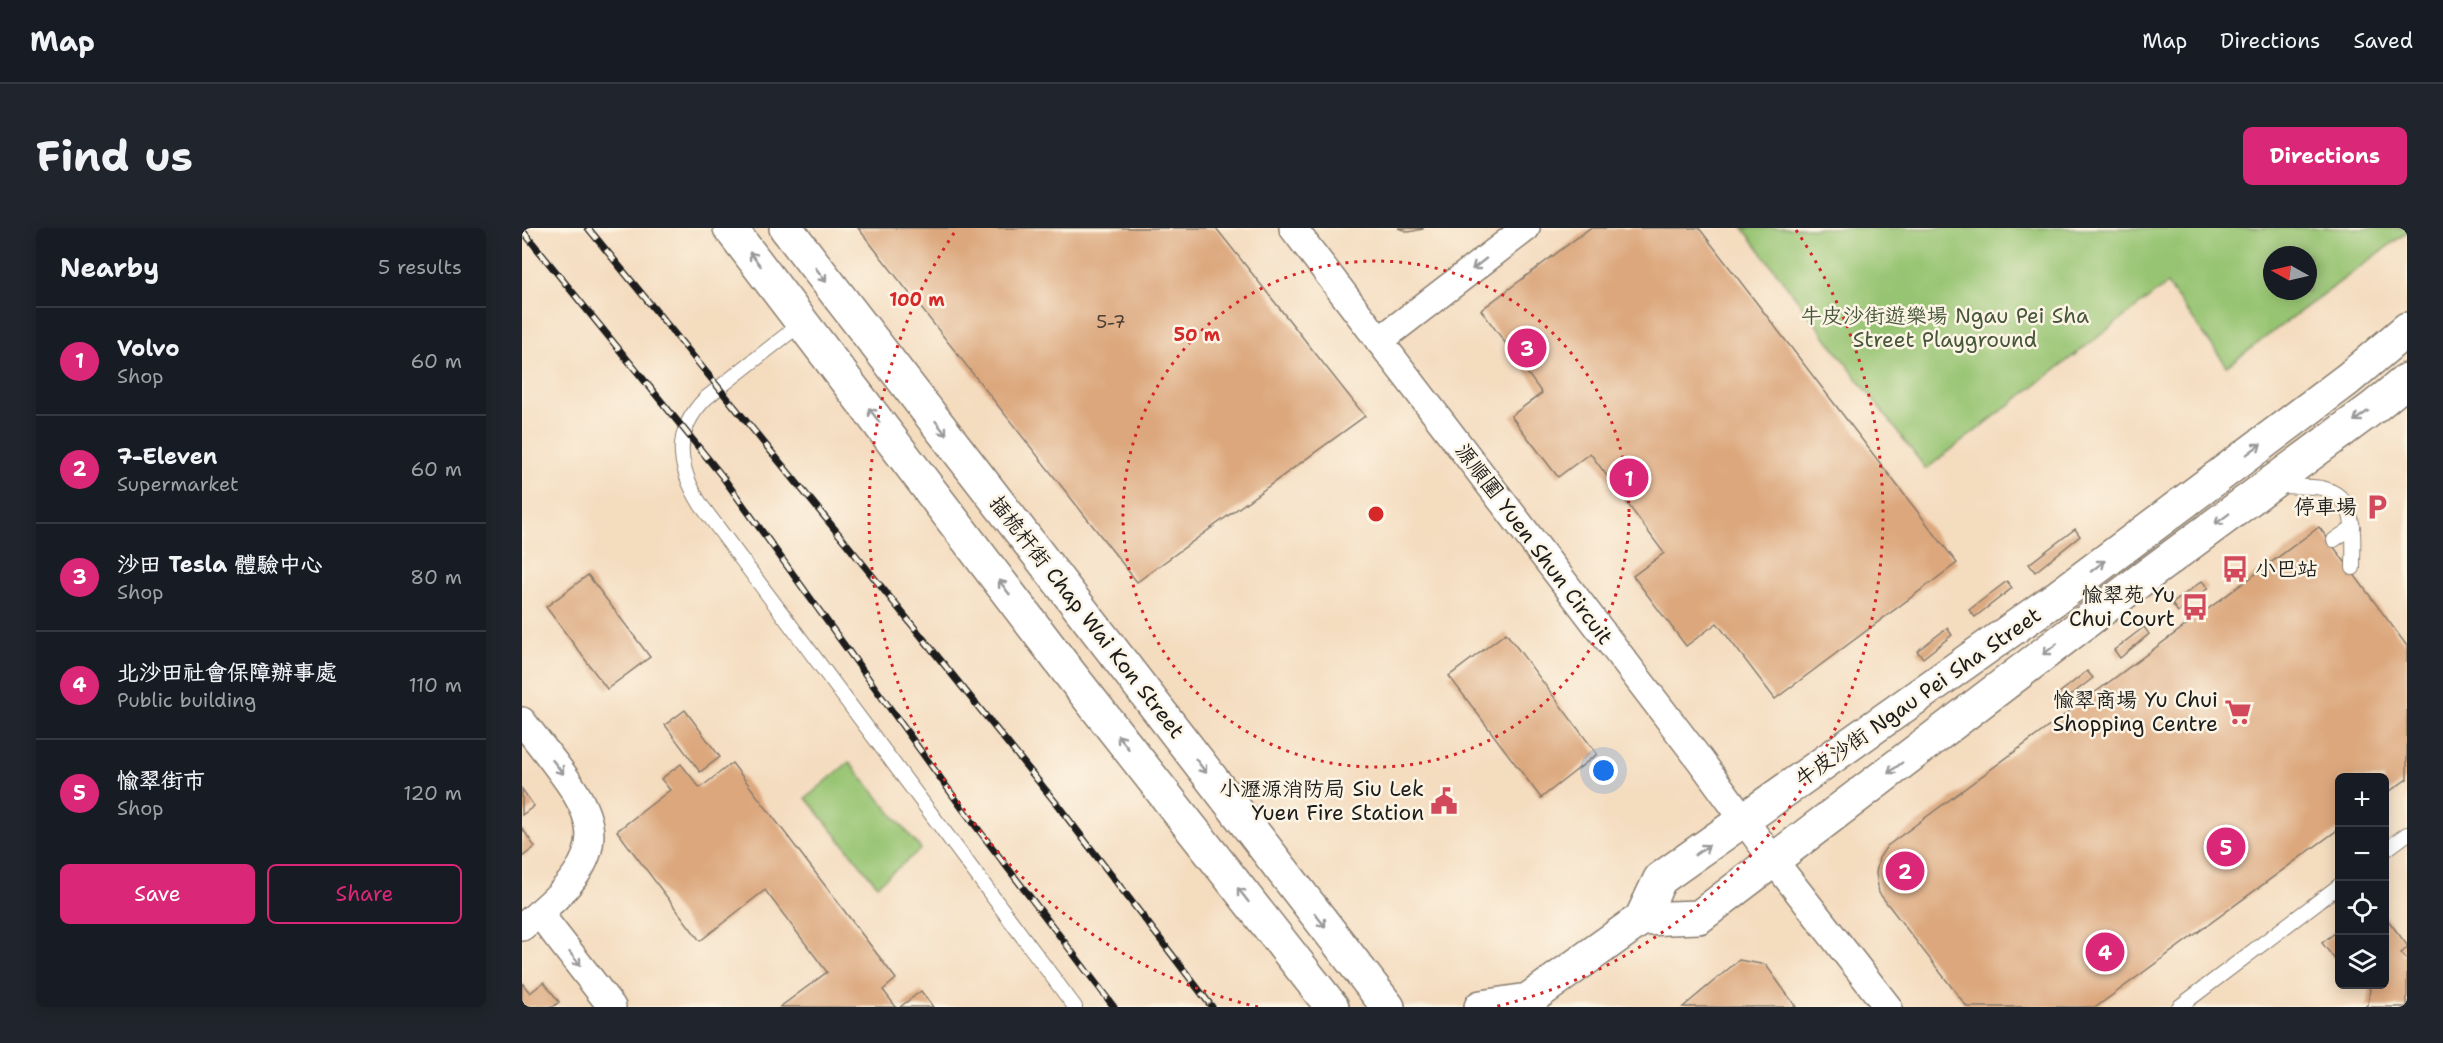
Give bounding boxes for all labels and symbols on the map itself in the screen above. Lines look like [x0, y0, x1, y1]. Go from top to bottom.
north arrow [2263, 246, 2317, 300]
one-way arrow [748, 251, 761, 267]
one-way arrow [1472, 257, 1488, 270]
one-way arrow [815, 266, 827, 282]
text: 100 m [889, 288, 945, 312]
park label: 牛皮沙街遊樂場 Ngau Pei Sha Street Playground [1801, 302, 2089, 354]
house number: 5-7 [1096, 310, 1126, 334]
text: 50 m [1174, 323, 1221, 347]
pin: 3 [1508, 326, 1546, 370]
one-way arrow [867, 408, 880, 424]
one-way arrow [2354, 410, 2370, 423]
one-way arrow [935, 420, 948, 436]
street label: 源順圍 Yuen Shun Circuit [1449, 438, 1619, 650]
one-way arrow [2245, 443, 2261, 455]
pin: 1 [1610, 456, 1648, 500]
street label: 插桅杆街 Chap Wai Kon Street [983, 490, 1191, 744]
parking icon: 停車場 [2362, 492, 2392, 522]
place label: 停車場 [2294, 493, 2357, 521]
centre of rings [1366, 504, 1386, 524]
one-way arrow [2215, 513, 2231, 525]
bus stop icon: 小巴站 [2220, 554, 2250, 584]
place label: 小巴站 [2255, 555, 2318, 583]
one-way arrow [2090, 560, 2106, 573]
one-way arrow [998, 580, 1010, 596]
place label: 愉翠苑 Yu Chui Court [2069, 581, 2175, 633]
bus stop icon: 愉翠苑 Yu Chui Court [2180, 592, 2210, 622]
street label: 牛皮沙街 Ngau Pei Sha Street [1789, 601, 2047, 793]
one-way arrow [2042, 643, 2058, 656]
place label: 愉翠商場 Yu Chui Shopping Centre [2053, 686, 2218, 738]
supermarket icon: 愉翠商場 Yu Chui Shopping Centre [2223, 697, 2253, 727]
one-way arrow [1116, 734, 1129, 750]
your location [1589, 756, 1618, 785]
one-way arrow [1195, 757, 1208, 773]
one-way arrow [551, 759, 564, 775]
one-way arrow [1888, 762, 1904, 774]
place label: 小瀝源消防局 Siu Lek Yuen Fire Station [1219, 775, 1424, 827]
public building icon: 小瀝源消防局 Siu Lek Yuen Fire Station [1429, 786, 1459, 816]
pin: 5 [2206, 824, 2246, 870]
one-way arrow [1693, 844, 1710, 856]
pin: 2 [1886, 848, 1924, 894]
one-way arrow [1237, 888, 1250, 904]
one-way arrow [1314, 912, 1327, 928]
pin: 4 [2086, 930, 2124, 974]
one-way arrow [569, 951, 581, 967]

